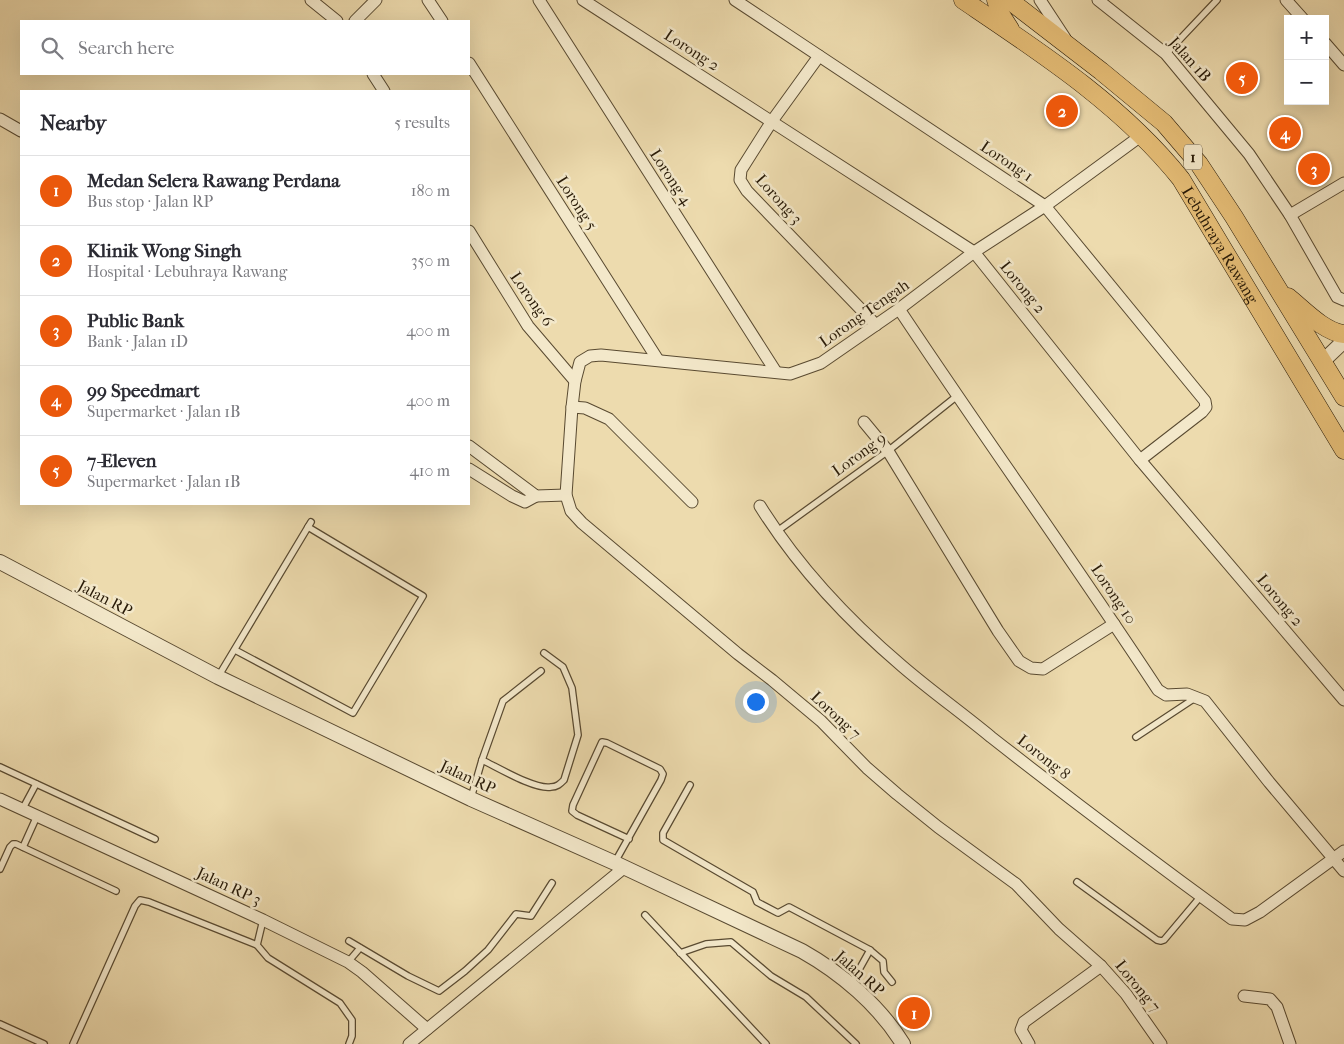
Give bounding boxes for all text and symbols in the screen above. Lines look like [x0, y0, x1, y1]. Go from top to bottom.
map controls [1284, 15, 1329, 105]
button: + [1284, 15, 1329, 60]
search box [20, 20, 470, 75]
street label: Lorong 2 [661, 25, 723, 75]
street label: Jalan 1B [1164, 31, 1215, 85]
icon: search [38, 34, 66, 62]
text: Search here [78, 37, 174, 59]
pin: 5 [1226, 59, 1258, 97]
button: − [1284, 60, 1329, 105]
pin: 2 [1046, 92, 1078, 130]
text: Nearby [40, 111, 106, 135]
text: 5 results [394, 113, 450, 132]
pin: 4 [1269, 114, 1301, 152]
street label: Lorong 1 [977, 137, 1037, 185]
road number: 1 [1184, 144, 1202, 170]
street label: Lorong 4 [646, 145, 696, 209]
pin: 3 [1298, 150, 1330, 188]
text: Medan Selera Rawang Perdana [87, 170, 340, 192]
street label: Lorong 3 [752, 170, 806, 228]
street label: Lorong 5 [553, 172, 602, 234]
text: 1 [53, 181, 59, 200]
text: 180 m [411, 181, 450, 200]
street label: Lebuhraya Rawang [1178, 183, 1263, 307]
text: Bus stop · Jalan RP [87, 192, 213, 211]
text: Klinik Wong Singh [87, 240, 242, 262]
text: 2 [52, 251, 60, 270]
text: 350 m [411, 251, 450, 270]
street label: Lorong 2 [996, 257, 1050, 317]
text: Hospital · Lebuhraya Rawang [87, 262, 287, 281]
street label: Lorong 6 [506, 268, 558, 330]
street label: Lorong Tengah [815, 275, 913, 351]
text: Public Bank [87, 310, 184, 332]
text: 3 [53, 321, 59, 340]
text: 400 m [406, 321, 450, 340]
text: Bank · Jalan 1D [87, 332, 188, 351]
text: 99 Speedmart [87, 380, 200, 402]
text: 4 [51, 391, 61, 410]
text: 400 m [406, 391, 450, 410]
text: Supermarket · Jalan 1B [87, 402, 240, 421]
street label: Lorong 9 [828, 428, 890, 480]
text: 7-Eleven [87, 450, 157, 472]
text: 5 [53, 461, 59, 480]
text: 410 m [409, 461, 450, 480]
text: Supermarket · Jalan 1B [87, 472, 240, 491]
street label: Lorong 10 [1087, 560, 1141, 628]
street label: Lorong 2 [1253, 570, 1307, 630]
street label: Jalan RP [73, 575, 136, 620]
street label: Lorong 7 [807, 687, 865, 743]
your location [743, 689, 769, 715]
street label: Lorong 8 [1014, 731, 1074, 783]
street label: Jalan RP [436, 755, 499, 798]
street label: Jalan RP 3 [192, 862, 264, 909]
street label: Jalan RP [830, 945, 889, 1000]
street label: Lorong 7 [1111, 956, 1165, 1016]
pin: 1 [898, 994, 930, 1032]

